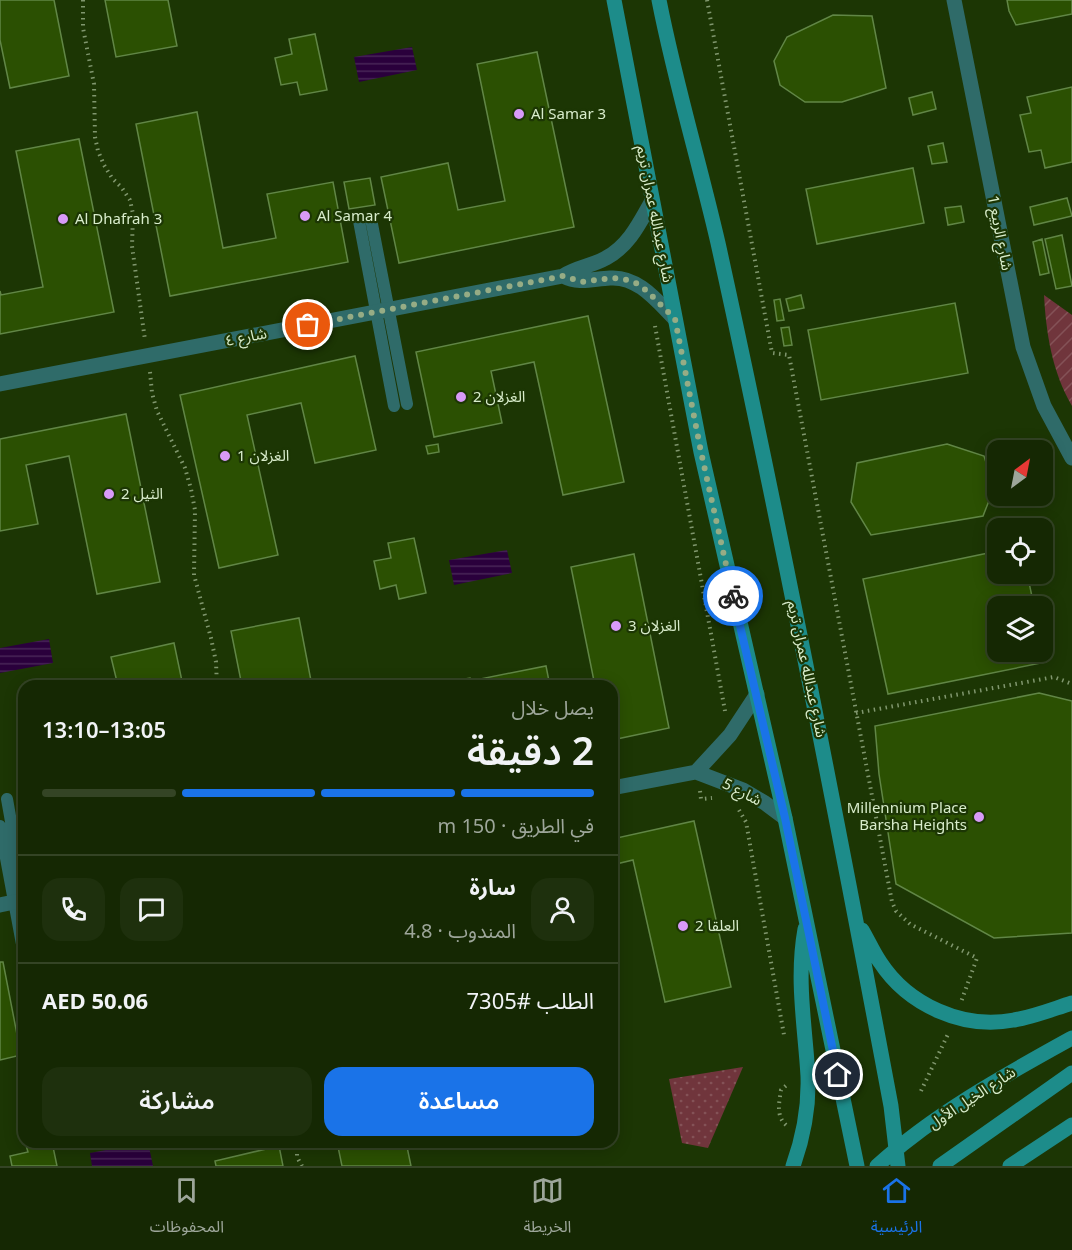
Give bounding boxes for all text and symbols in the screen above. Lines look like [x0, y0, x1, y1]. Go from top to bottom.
place label: Al Samar 3 [531, 98, 606, 130]
marker: Al Samar 3 [512, 107, 526, 121]
street label: شارع عبدالله عمران تريم [626, 143, 684, 286]
street label: شارع الربيع 1 [977, 193, 1023, 274]
place label: Al Samar 4 [317, 200, 393, 232]
place label: Al Dhafrah 3 [75, 203, 162, 235]
marker: Al Samar 4 [298, 209, 312, 223]
marker: Al Dhafrah 3 [56, 212, 70, 226]
pin [282, 299, 333, 350]
icon: bag [291, 308, 324, 341]
street label: شارع ٤ [222, 317, 270, 357]
place label: الغزلان 2 [473, 381, 525, 413]
marker: الغزلان 2 [454, 390, 468, 404]
place label: الغزلان 1 [237, 440, 289, 472]
north arrow [987, 440, 1053, 506]
map controls [987, 440, 1053, 662]
marker: الغزلان 1 [218, 449, 232, 463]
place label: الثيل 2 [121, 478, 163, 510]
marker: الثيل 2 [102, 487, 116, 501]
button: locate [987, 518, 1053, 584]
courier [703, 566, 763, 626]
icon: bike [717, 580, 750, 613]
button: layers [987, 596, 1053, 662]
street label: شارع عبدالله عمران تريم [777, 598, 837, 741]
place label: الغزلان 3 [628, 610, 680, 642]
marker: الغزلان 3 [609, 619, 623, 633]
text: يصل خلال [512, 688, 594, 730]
text: 13:05–13:10 [42, 708, 166, 754]
text: 2 دقيقة [467, 711, 594, 794]
street label: شارع 5 [716, 768, 768, 816]
place label: Millennium Place Barsha Heights [847, 792, 967, 841]
text: في الطريق · 150 m [438, 806, 594, 848]
marker: Millennium Place Barsha Heights [972, 810, 986, 824]
text: سارة [470, 865, 516, 911]
button: phone [42, 878, 105, 941]
button: chat [120, 878, 183, 941]
button: person [531, 878, 594, 941]
place label: العلقا 2 [695, 910, 739, 942]
text: المندوب · 4.8 [404, 911, 516, 953]
marker: العلقا 2 [676, 919, 690, 933]
text: AED 50.06 [42, 979, 148, 1025]
text: الطلب #7305 [467, 979, 594, 1025]
pin [812, 1049, 863, 1100]
street label: شارع الخيل الأول [921, 1057, 1023, 1139]
icon: home [821, 1058, 854, 1091]
button: مشاركة [42, 1067, 312, 1136]
button: مساعدة [324, 1067, 594, 1136]
tab: المحفوظات [150, 1174, 224, 1244]
tab: الخريطة [523, 1174, 571, 1244]
tab: الرئيسية [871, 1174, 922, 1244]

